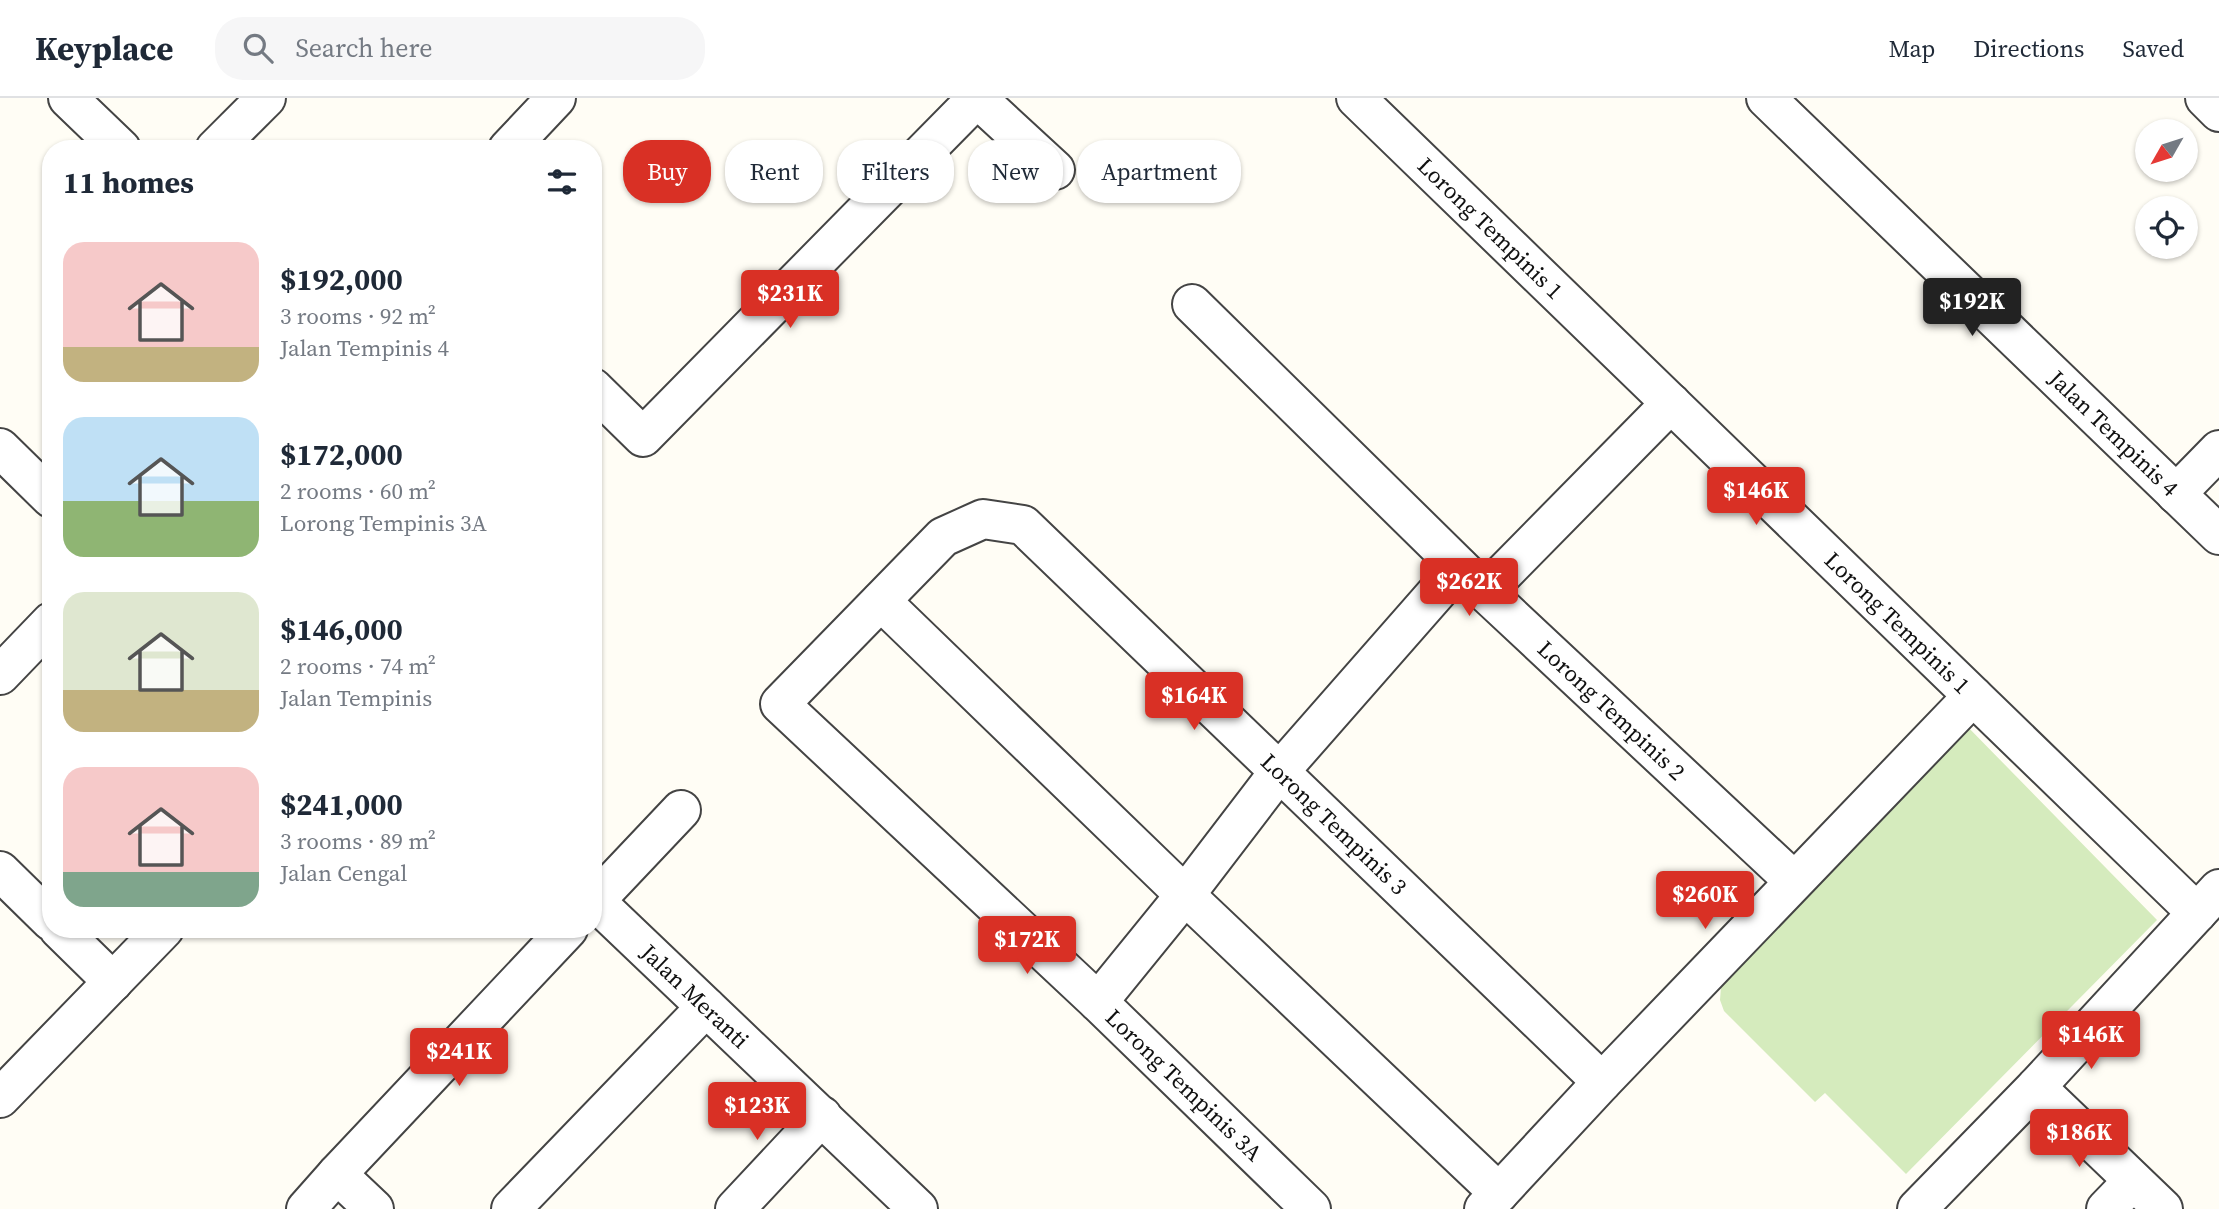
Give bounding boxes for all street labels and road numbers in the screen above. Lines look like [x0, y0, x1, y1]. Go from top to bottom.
street label: Lorong Tempinis 1 [1410, 150, 1570, 306]
street label: Jalan Tempinis 4 [2041, 362, 2186, 504]
street label: Lorong Tempinis 1 [1818, 545, 1977, 701]
street label: Lorong Tempinis 2 [1531, 633, 1692, 787]
street label: Lorong Tempinis 3 [1254, 746, 1414, 902]
street label: Jalan Meranti [633, 936, 756, 1056]
street label: Lorong Tempinis 3A [1099, 1002, 1270, 1169]

